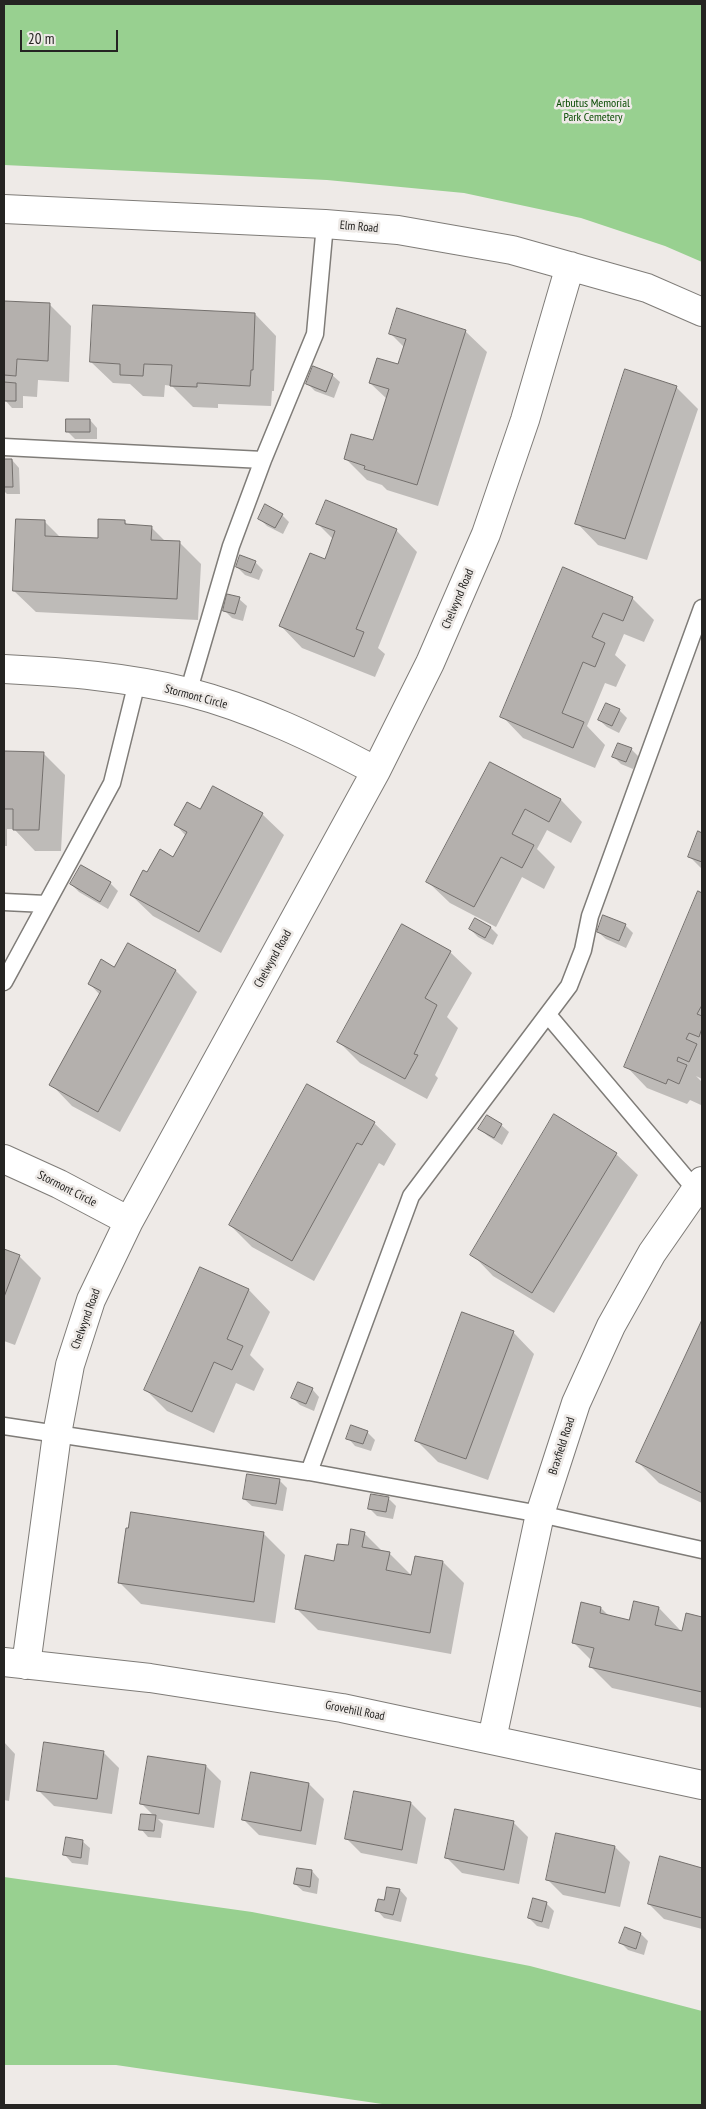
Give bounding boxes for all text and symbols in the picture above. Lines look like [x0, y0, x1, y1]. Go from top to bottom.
scale bar [22, 20, 120, 52]
text: 20 m [28, 29, 54, 48]
park label: Arbutus Memorial Park Cemetery [556, 97, 630, 125]
street label: Elm Road [339, 218, 379, 236]
street label: Chelwynd Road [439, 567, 477, 631]
street label: Stormont Circle [163, 682, 229, 712]
street label: Chelwynd Road [251, 928, 295, 990]
street label: Stormont Circle [35, 1168, 99, 1210]
street label: Chelwynd Road [68, 1287, 104, 1351]
street label: Braxfield Road [546, 1415, 578, 1477]
street label: Grovehill Road [324, 1698, 386, 1724]

